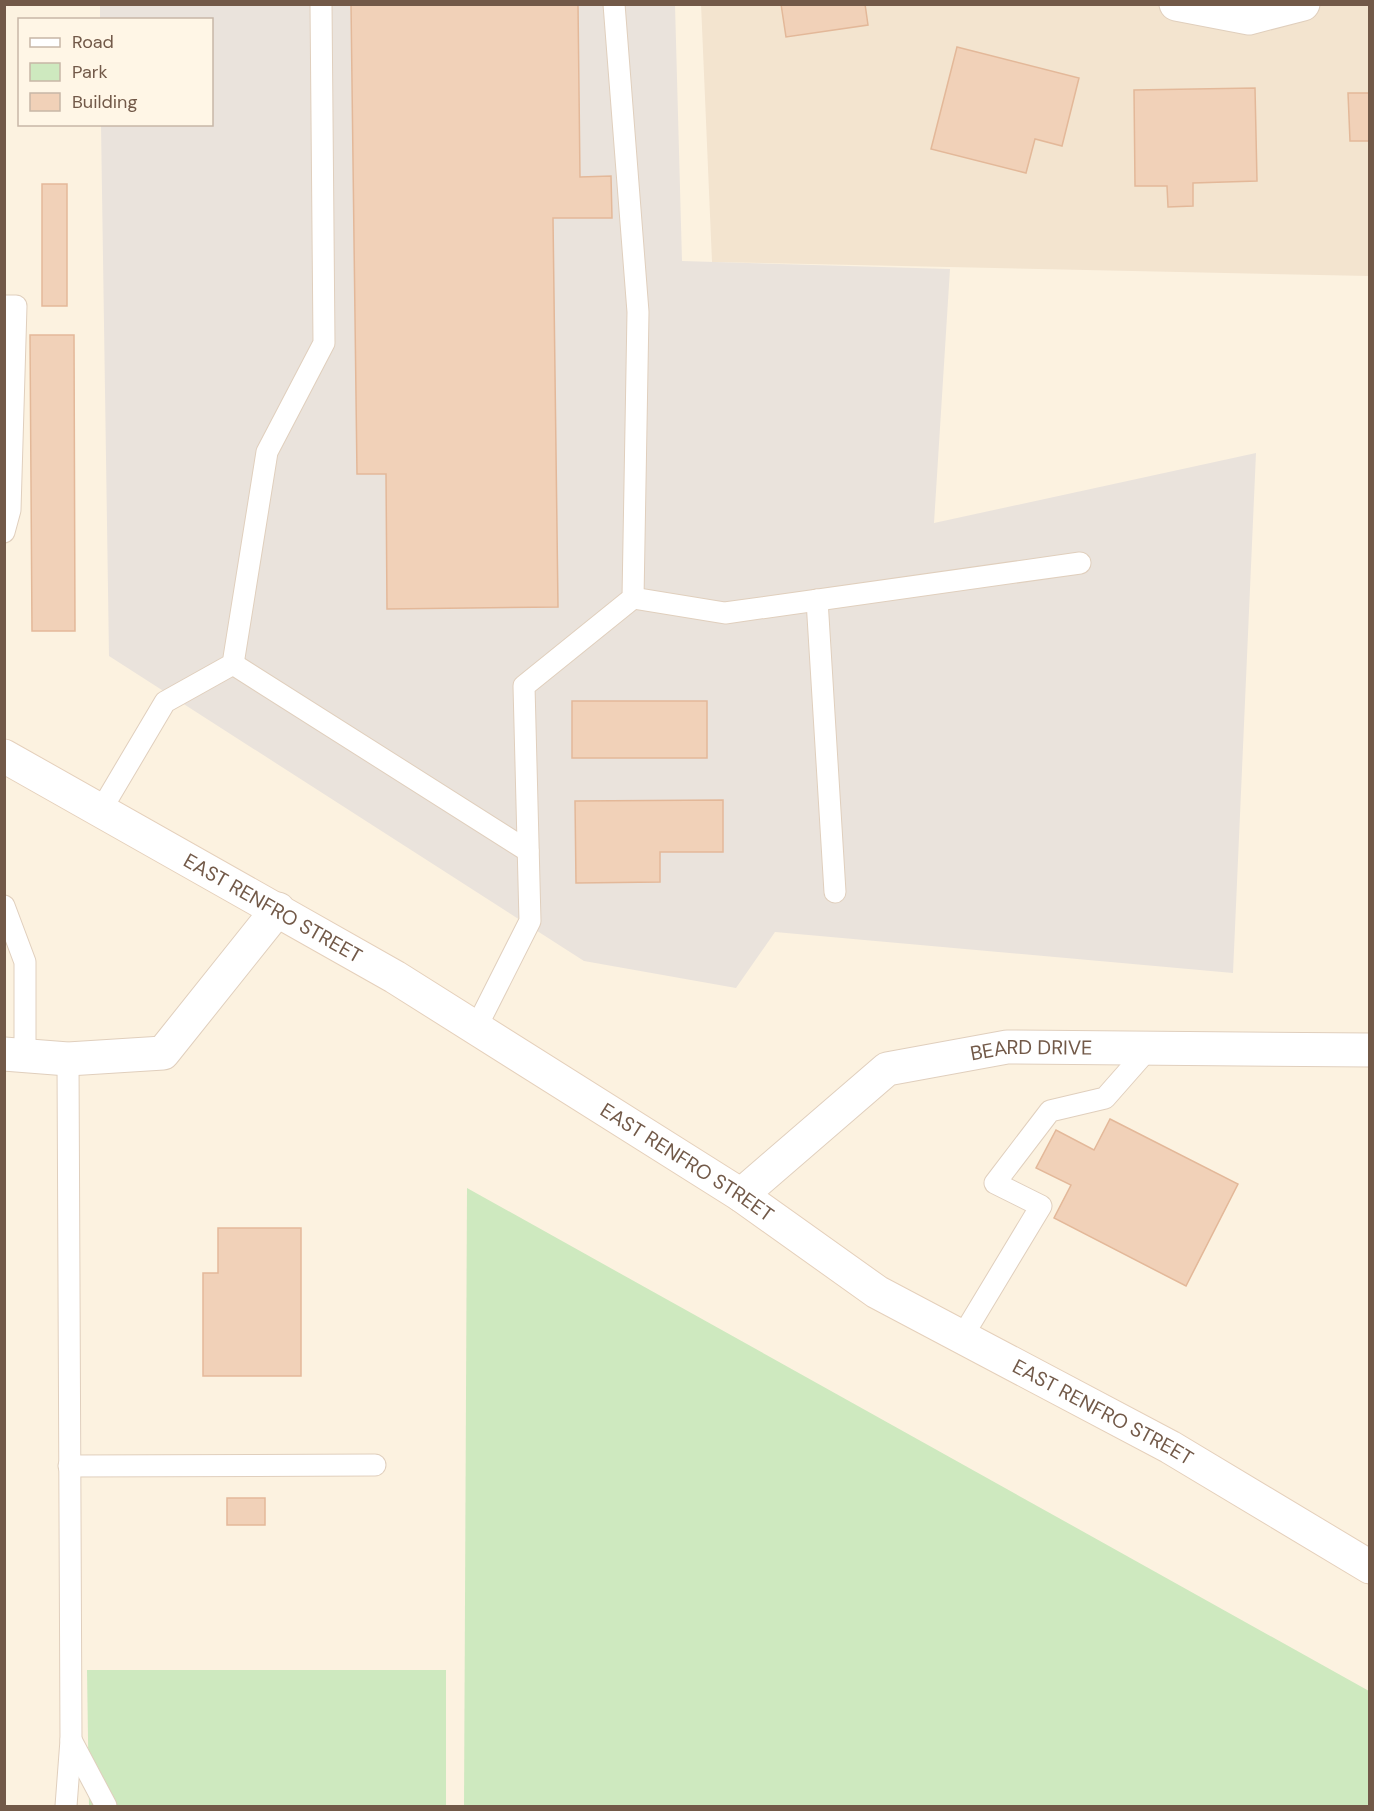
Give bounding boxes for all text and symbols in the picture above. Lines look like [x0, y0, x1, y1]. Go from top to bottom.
legend [18, 18, 213, 126]
text: Road [72, 30, 114, 54]
text: Park [72, 60, 108, 84]
text: Building [72, 90, 137, 114]
street label: EAST RENFRO STREET [179, 847, 367, 969]
street label: BEARD DRIVE [968, 1034, 1093, 1066]
street label: EAST RENFRO STREET [596, 1097, 779, 1227]
street label: EAST RENFRO STREET [1008, 1353, 1198, 1471]

